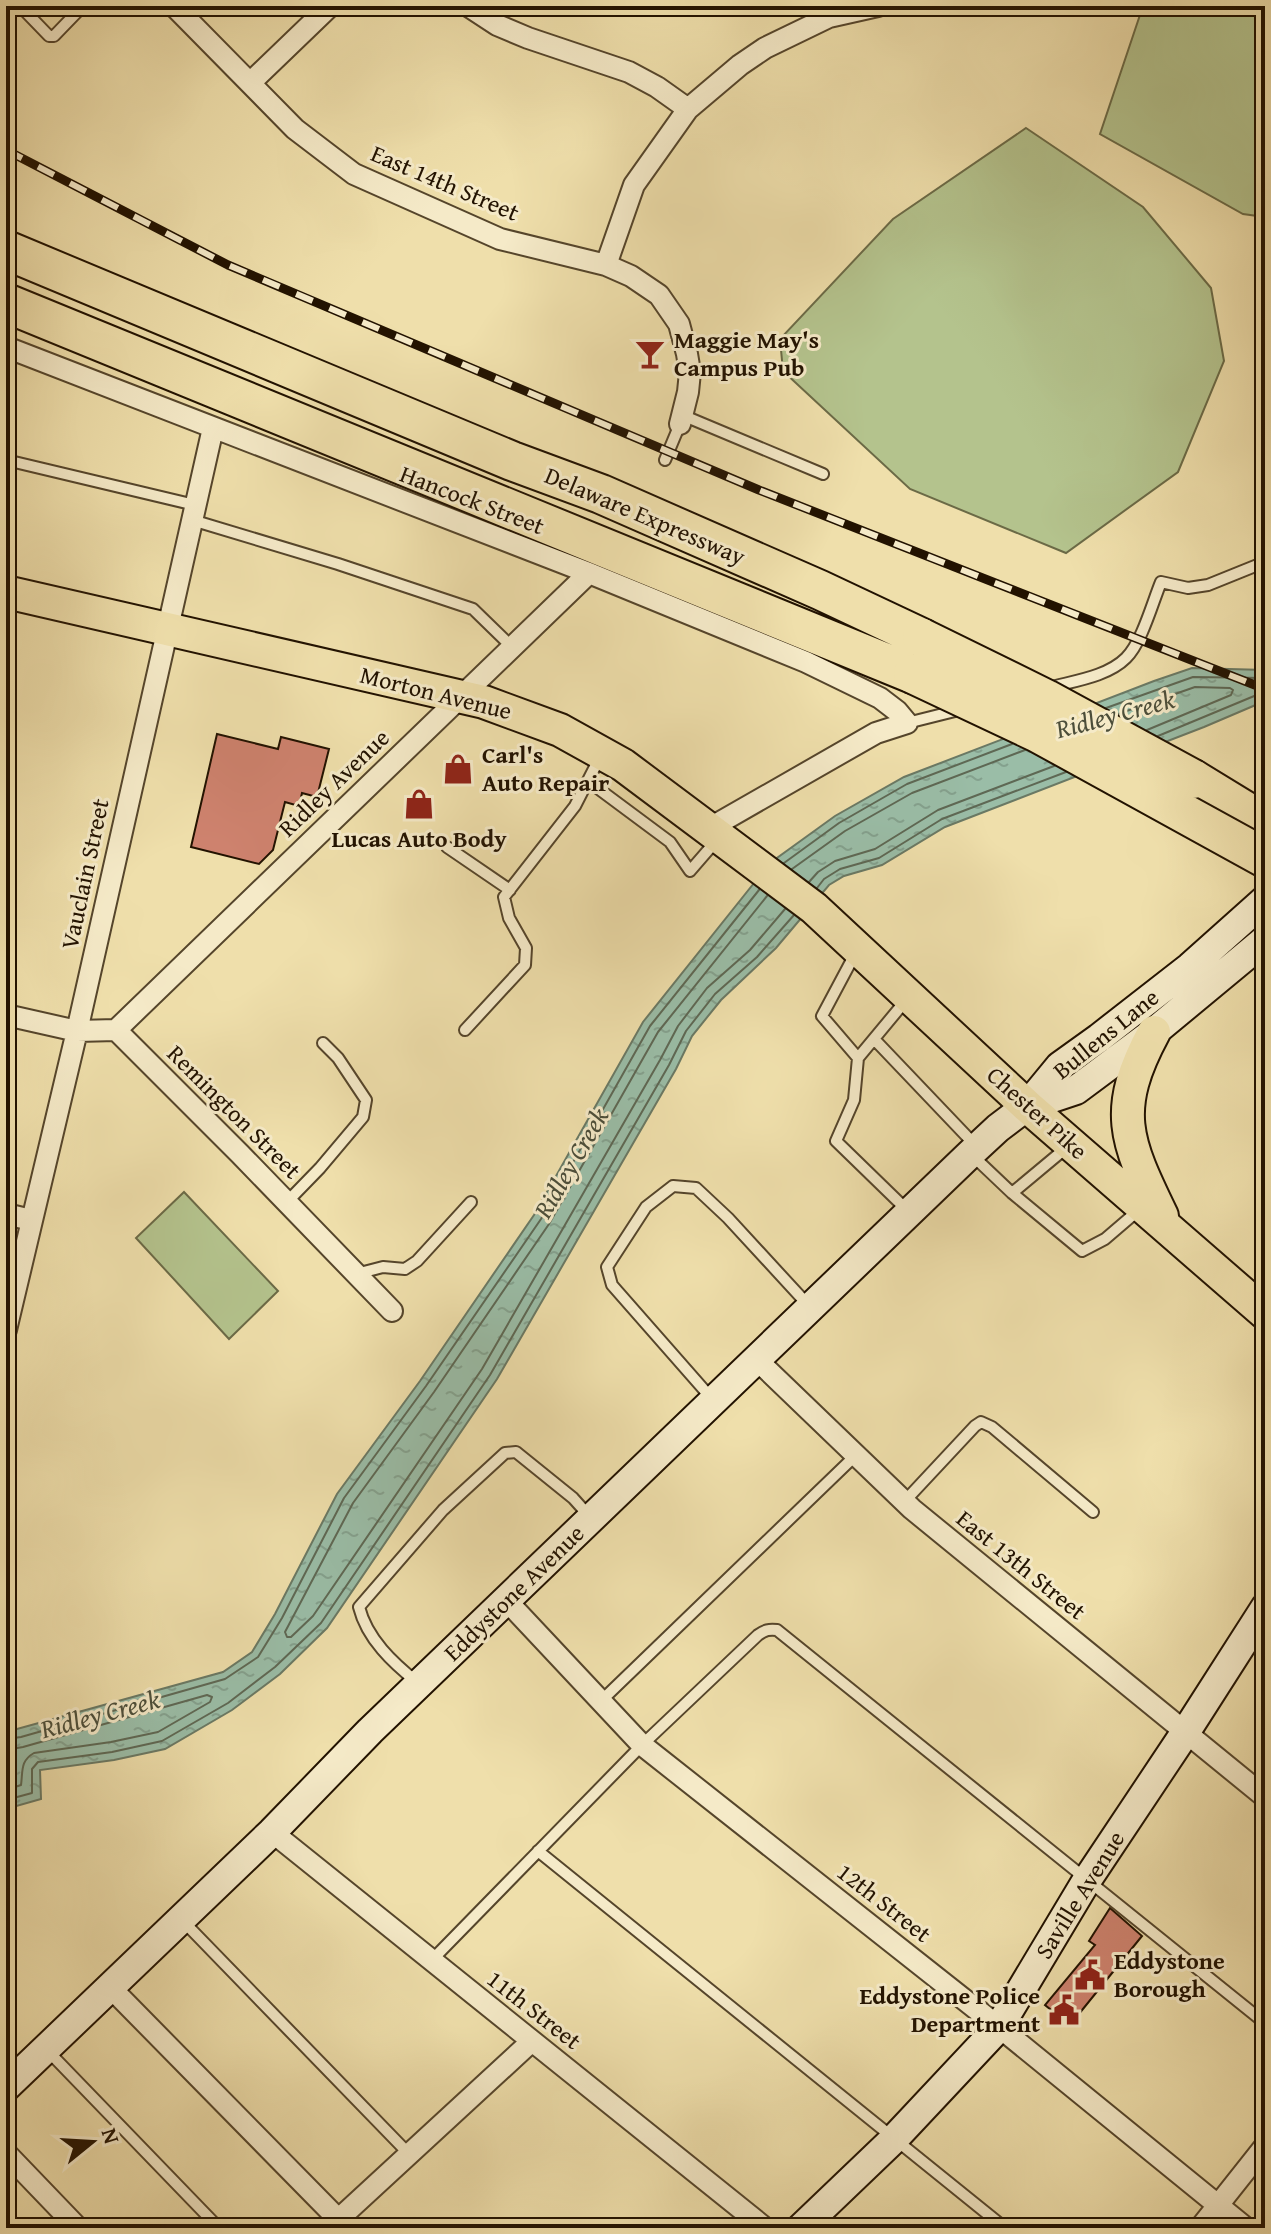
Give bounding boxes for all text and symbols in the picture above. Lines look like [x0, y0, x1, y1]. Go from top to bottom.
street label: East 14th Street [366, 136, 525, 230]
place label: Maggie May's Campus Pub [674, 322, 819, 385]
bar icon: Maggie May's Campus Pub [633, 337, 667, 371]
street label: Hancock Street [395, 456, 550, 543]
street label: Delaware Expressway [540, 457, 751, 574]
street label: Morton Avenue [357, 657, 516, 728]
water label: Ridley Creek [1050, 679, 1179, 748]
street label: Ridley Avenue [270, 721, 397, 845]
place label: Carl's Auto Repair [482, 737, 609, 800]
shop icon: Carl's Auto Repair [441, 752, 475, 786]
shop icon: Lucas Auto Body [402, 787, 436, 821]
street label: Vauclain Street [51, 795, 118, 952]
place label: Lucas Auto Body [331, 821, 507, 856]
street label: Bullens Lane [1045, 980, 1166, 1087]
street label: Remington Street [159, 1037, 310, 1187]
street label: Chester Pike [979, 1058, 1095, 1167]
water label: Ridley Creek [523, 1100, 618, 1226]
street label: East 13th Street [949, 1501, 1094, 1628]
street label: Eddystone Avenue [435, 1516, 592, 1669]
water label: Ridley Creek [35, 1679, 164, 1748]
street label: Saville Avenue [1026, 1824, 1133, 1966]
street label: 12th Street [830, 1855, 939, 1951]
place label: Eddystone Borough [1114, 1943, 1225, 2006]
public building icon: Eddystone Borough [1073, 1958, 1107, 1992]
street label: 11th Street [480, 1962, 589, 2058]
place label: Eddystone Police Department [859, 1978, 1040, 2041]
public building icon: Eddystone Police Department [1047, 1993, 1081, 2027]
north arrow [52, 2102, 132, 2182]
text: N [94, 2124, 129, 2148]

